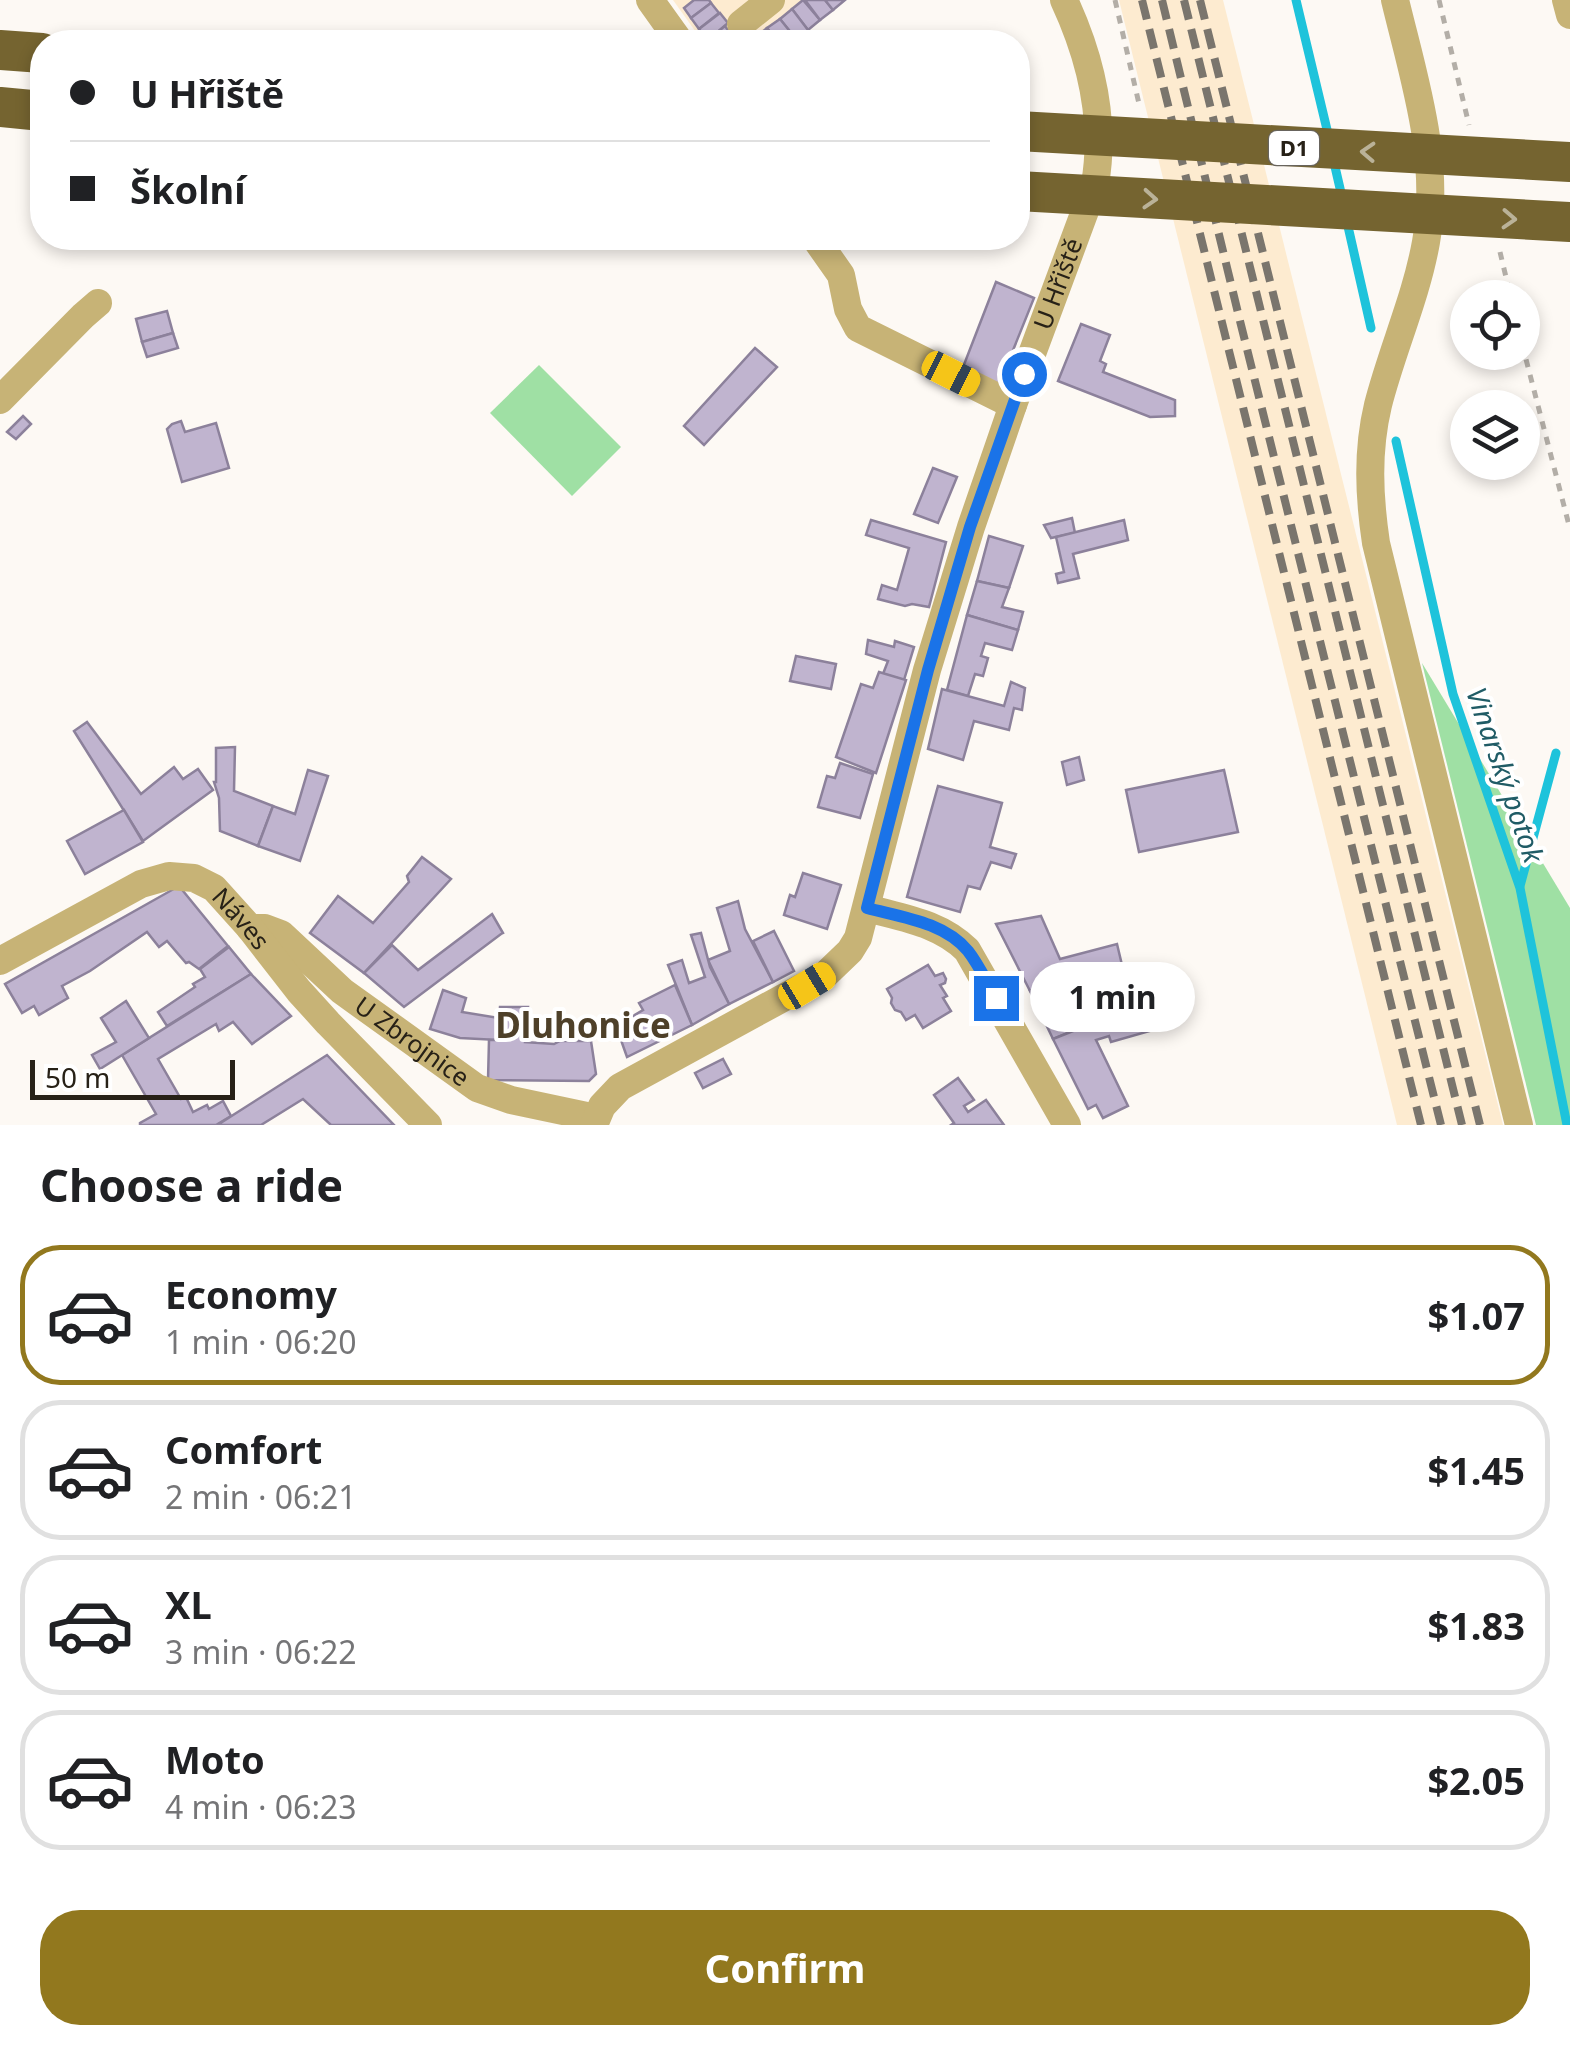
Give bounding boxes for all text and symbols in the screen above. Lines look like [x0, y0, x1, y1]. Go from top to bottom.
text: U Hřiště [130, 67, 284, 119]
road number: D1 [1269, 131, 1319, 165]
one-way arrow [1359, 142, 1375, 163]
text: Školní [130, 163, 246, 215]
one-way arrow [1142, 188, 1158, 209]
one-way arrow [1502, 208, 1518, 229]
street label: U Hřiště [1025, 233, 1090, 334]
map controls [1450, 280, 1540, 480]
button: locate [1450, 280, 1540, 370]
car [917, 347, 985, 401]
route start [1002, 352, 1047, 397]
button: layers [1450, 390, 1540, 480]
water label: Vinarský potok [1458, 682, 1554, 869]
street label: Náves [205, 880, 278, 956]
car [774, 958, 840, 1014]
callout: 1 min [1031, 963, 1196, 1033]
text: 1 min [1068, 975, 1157, 1018]
route end [974, 976, 1019, 1021]
street label: U Zbrojnice [348, 988, 477, 1094]
district label: Dluhonice [495, 1001, 671, 1048]
scale bar [30, 1055, 235, 1100]
text: 50 m [45, 1058, 111, 1096]
text: Choose a ride [40, 1154, 343, 1215]
text: Economy [165, 1268, 337, 1320]
icon: car [45, 1270, 135, 1360]
text: $1.07 [1427, 1289, 1525, 1341]
text: 1 min · 06:20 [165, 1320, 357, 1363]
text: Comfort [165, 1423, 322, 1475]
icon: car [45, 1425, 135, 1515]
text: $1.45 [1427, 1444, 1525, 1496]
text: 2 min · 06:21 [165, 1475, 357, 1518]
text: XL [165, 1578, 212, 1630]
icon: car [45, 1580, 135, 1670]
text: $1.83 [1427, 1599, 1525, 1651]
text: 3 min · 06:22 [165, 1630, 357, 1673]
text: Moto [165, 1733, 265, 1785]
icon: car [45, 1735, 135, 1825]
text: $2.05 [1427, 1754, 1525, 1806]
text: 4 min · 06:23 [165, 1785, 357, 1828]
button: Confirm [40, 1910, 1530, 2025]

